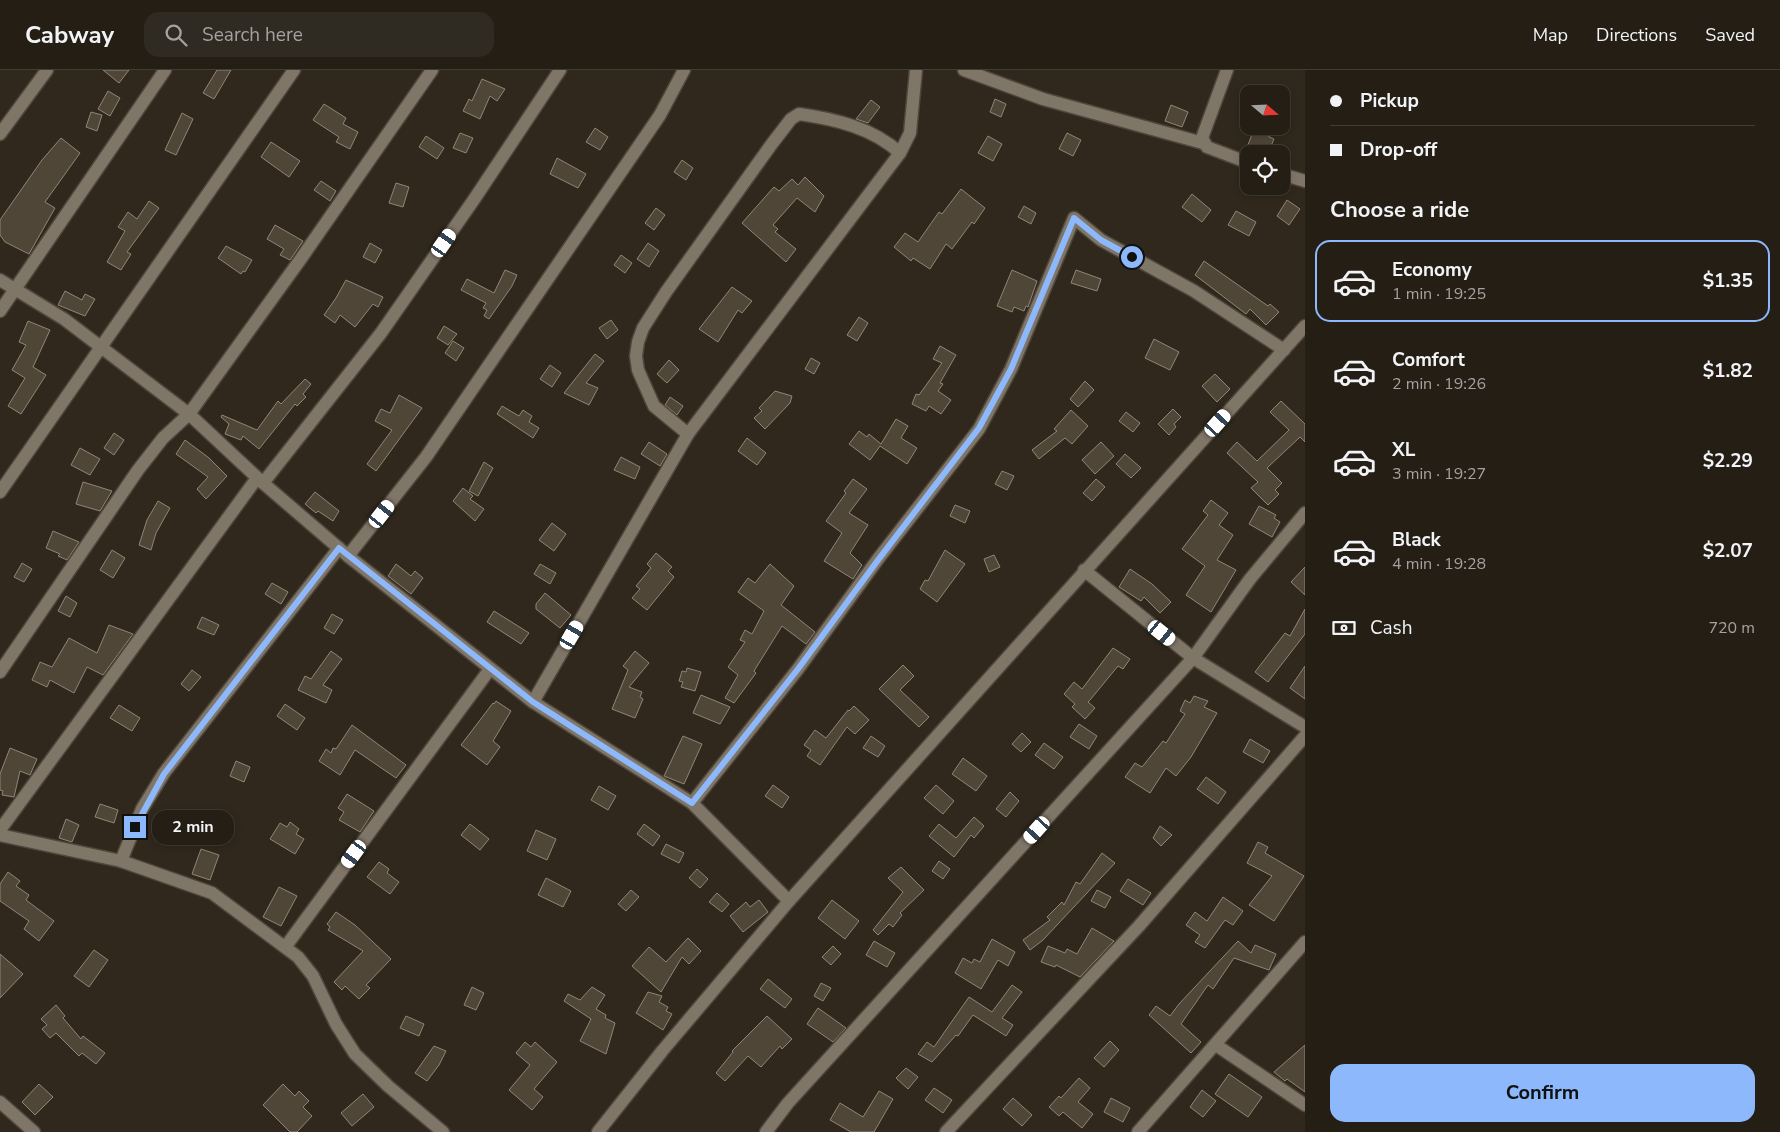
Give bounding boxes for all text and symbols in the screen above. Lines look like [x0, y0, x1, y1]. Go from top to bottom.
search box [144, 12, 494, 57]
text: Cabway [25, 19, 114, 51]
icon: search [162, 21, 190, 49]
text: Search here [202, 22, 303, 48]
text: Map [1533, 23, 1568, 47]
text: Directions [1596, 23, 1677, 47]
text: Saved [1705, 23, 1755, 47]
north arrow [1240, 85, 1290, 135]
map controls [1240, 85, 1290, 195]
text: Pickup [1360, 88, 1419, 114]
text: Drop-off [1360, 137, 1437, 163]
button: locate [1240, 145, 1290, 195]
text: Choose a ride [1330, 195, 1469, 225]
car [429, 226, 458, 260]
route start [1121, 246, 1143, 268]
text: Economy [1392, 257, 1472, 283]
icon: car [1332, 259, 1377, 304]
text: $1.35 [1703, 268, 1753, 294]
text: 1 min · 19:25 [1392, 283, 1486, 305]
text: Comfort [1392, 347, 1465, 373]
icon: car [1332, 349, 1377, 394]
text: $1.82 [1703, 358, 1753, 384]
text: 2 min · 19:26 [1392, 373, 1486, 395]
car [1202, 407, 1233, 439]
text: XL [1392, 437, 1415, 463]
icon: car [1332, 439, 1377, 484]
text: $2.29 [1703, 448, 1753, 474]
text: 3 min · 19:27 [1392, 463, 1486, 485]
car [366, 498, 397, 530]
text: Black [1392, 527, 1441, 553]
icon: car [1332, 529, 1377, 574]
text: $2.07 [1703, 538, 1753, 564]
text: 4 min · 19:28 [1392, 553, 1486, 575]
icon: cash [1330, 614, 1358, 642]
text: Cash [1370, 615, 1412, 641]
text: 720 m [1708, 617, 1755, 639]
car [558, 618, 585, 652]
car [1145, 618, 1178, 648]
callout: 2 min [152, 810, 235, 844]
car [1021, 814, 1052, 846]
route end [124, 816, 146, 838]
text: 2 min [172, 816, 214, 838]
car [339, 837, 368, 871]
button: Confirm [1330, 1064, 1755, 1122]

